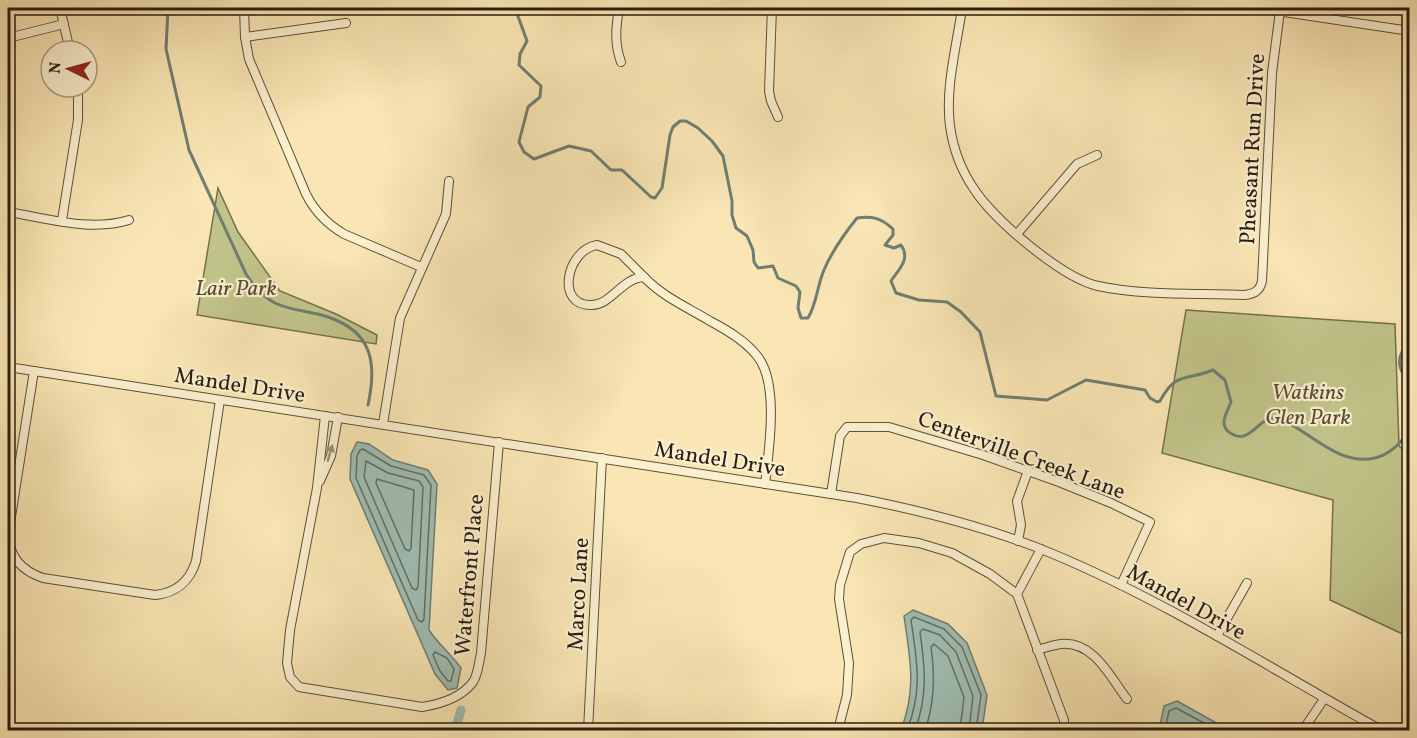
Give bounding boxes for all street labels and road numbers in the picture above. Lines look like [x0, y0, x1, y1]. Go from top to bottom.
street label: Pheasant Run Drive [1233, 53, 1274, 246]
street label: Mandel Drive [172, 361, 307, 412]
street label: Centerville Creek Lane [913, 404, 1129, 508]
street label: Mandel Drive [652, 435, 787, 486]
street label: Waterfront Place [448, 493, 493, 658]
street label: Marco Lane [561, 537, 598, 652]
street label: Mandel Drive [1120, 558, 1251, 649]

